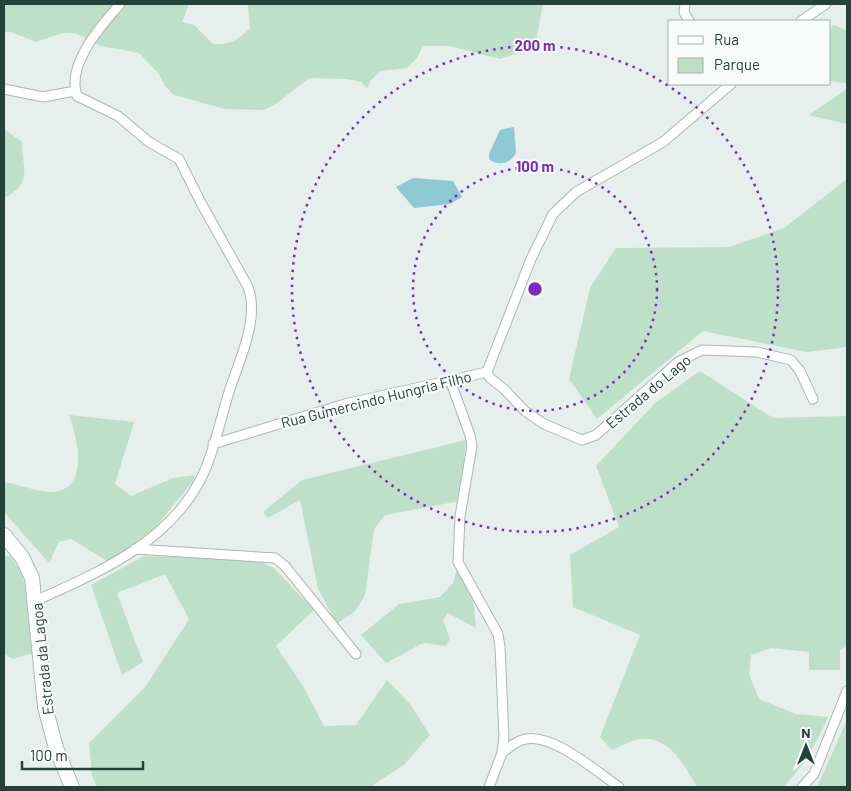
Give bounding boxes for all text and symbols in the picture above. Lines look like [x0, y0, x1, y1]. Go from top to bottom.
legend [668, 20, 831, 85]
text: Rua [714, 30, 739, 48]
text: 200 m [514, 36, 556, 54]
text: Parque [714, 55, 760, 73]
text: 100 m [516, 157, 554, 175]
centre of rings [526, 280, 544, 298]
street label: Estrada do Lago [602, 350, 694, 432]
street label: Rua Gumercindo Hungria Filho [279, 367, 473, 431]
street label: Estrada da Lagoa [27, 602, 57, 716]
north arrow [781, 721, 831, 771]
text: N [801, 724, 811, 741]
scale bar [22, 738, 144, 770]
text: 100 m [30, 746, 68, 764]

